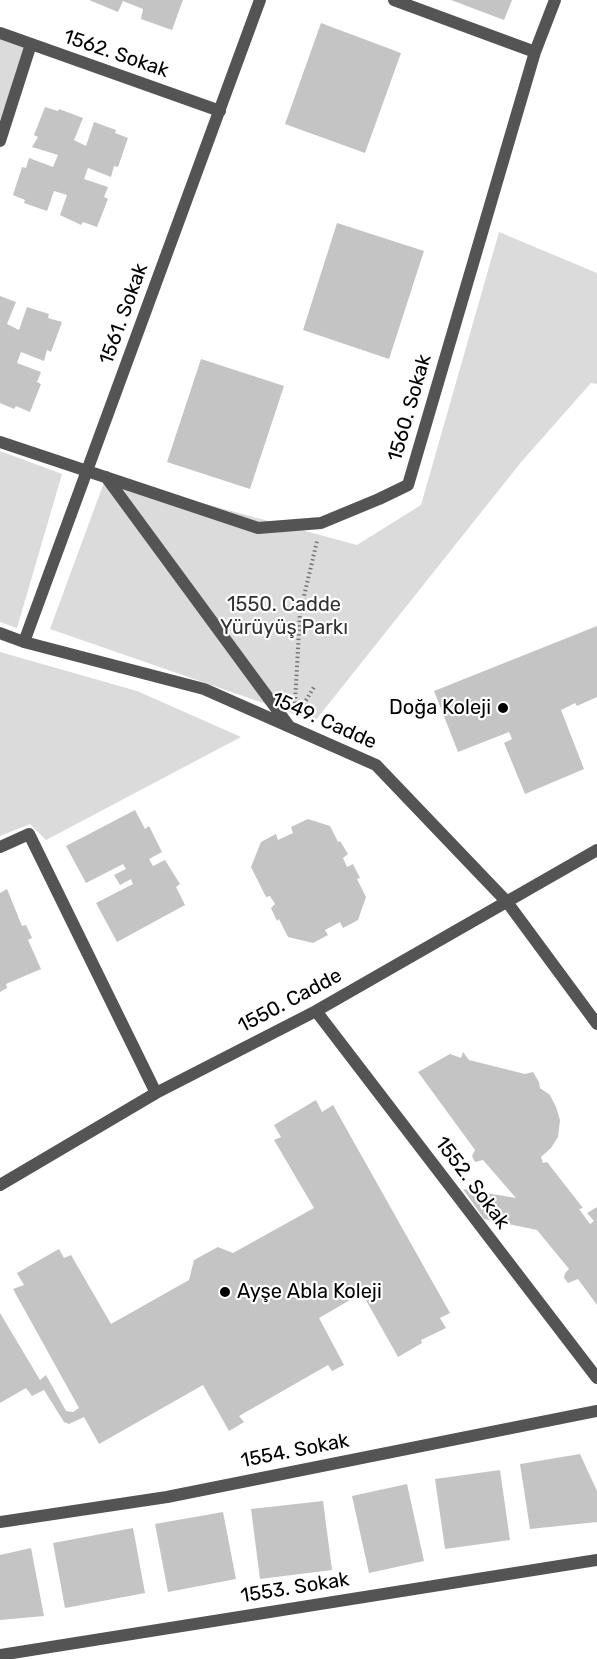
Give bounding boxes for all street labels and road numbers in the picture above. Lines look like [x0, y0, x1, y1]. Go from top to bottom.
street label: 1562. Sokak [60, 25, 172, 83]
street label: 1561. Sokak [95, 260, 153, 368]
street label: 1560. Sokak [383, 352, 437, 464]
street label: 1549. Cadde [268, 687, 380, 755]
street label: 1550. Cadde [234, 964, 346, 1038]
street label: 1552. Sokak [429, 1132, 515, 1234]
street label: 1554. Sokak [239, 1429, 351, 1473]
street label: 1553. Sokak [239, 1568, 351, 1608]

